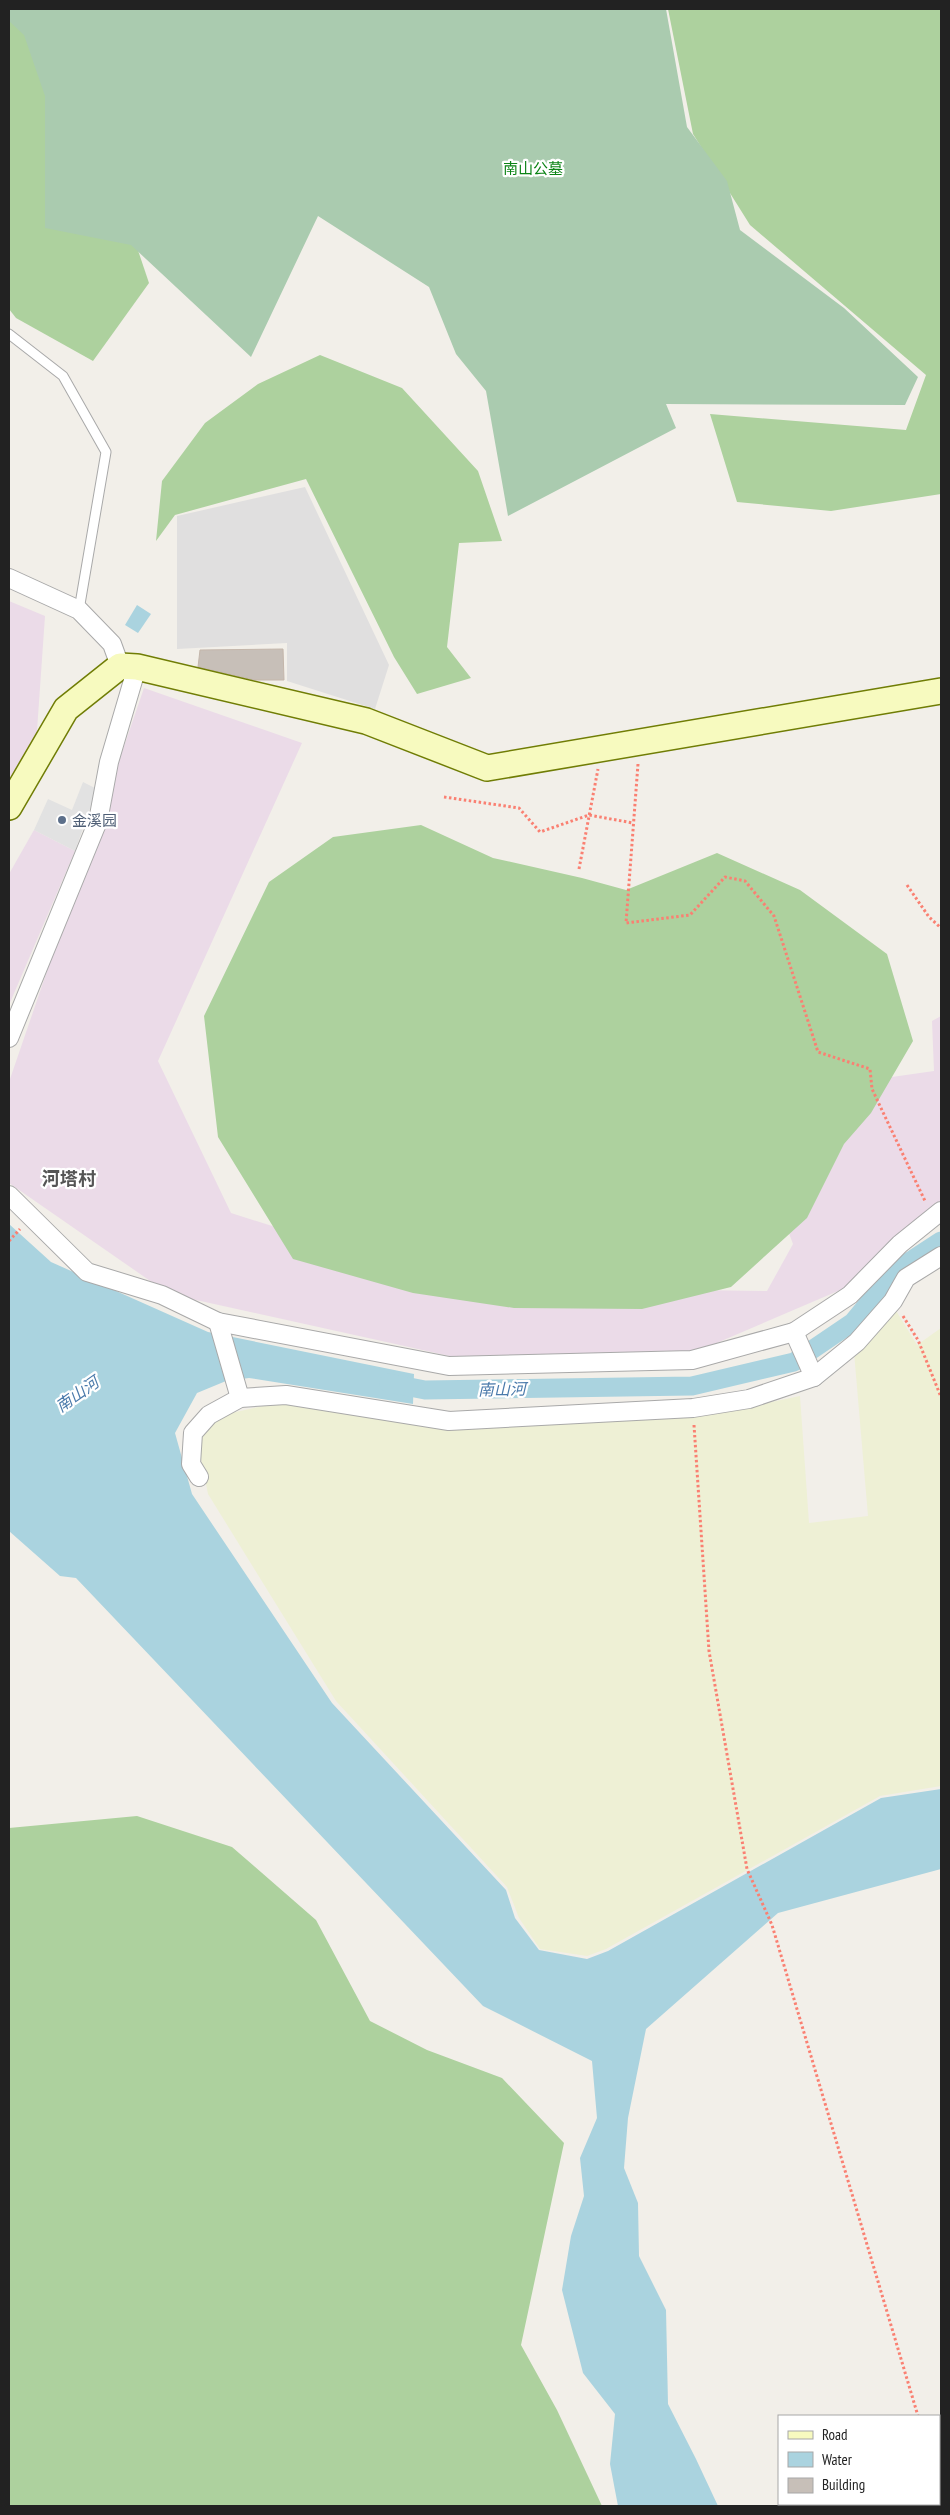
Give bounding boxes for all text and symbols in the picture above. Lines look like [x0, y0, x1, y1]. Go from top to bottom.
park label: 南山公墓 [503, 159, 563, 178]
place label: 金溪园 [72, 811, 117, 830]
marker: 金溪园 [56, 814, 68, 826]
district label: 河塔村 [42, 1167, 96, 1190]
water label: 南山河 [52, 1370, 105, 1416]
water label: 南山河 [478, 1379, 529, 1399]
legend [778, 2415, 940, 2505]
text: Road [822, 2425, 848, 2444]
text: Water [822, 2450, 853, 2469]
text: Building [822, 2475, 865, 2494]

